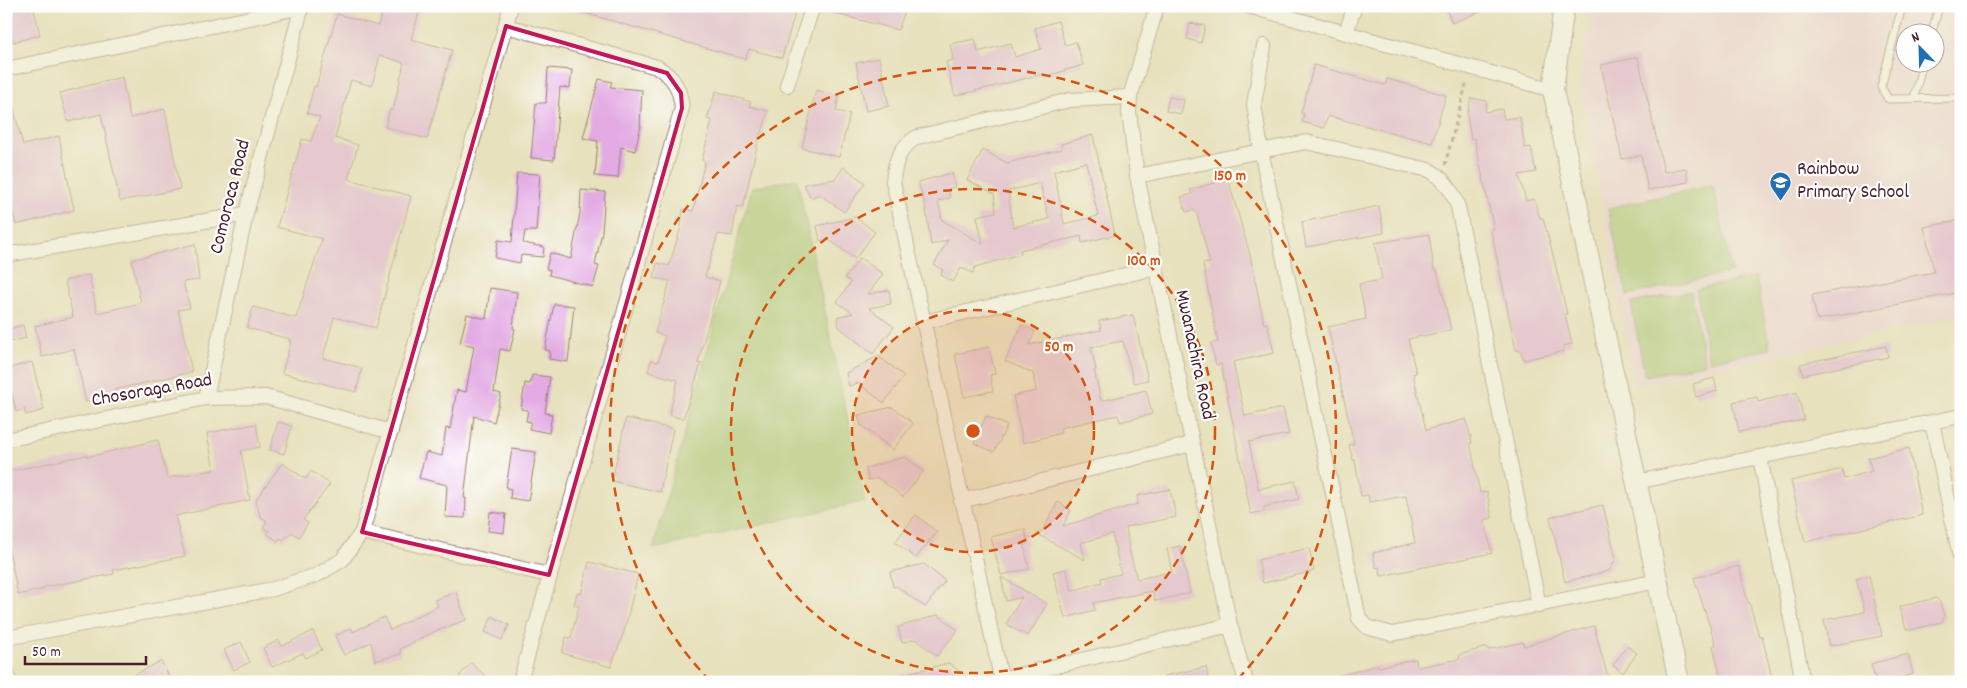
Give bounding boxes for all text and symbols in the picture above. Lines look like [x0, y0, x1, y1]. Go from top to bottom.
north arrow [1894, 22, 1944, 72]
text: N [1909, 27, 1923, 48]
street label: Comoroca Road [203, 137, 259, 257]
place label: Rainbow Primary School [1797, 156, 1909, 207]
text: 150 m [1214, 166, 1246, 188]
school or university icon: Rainbow Primary School [1769, 170, 1793, 201]
text: 100 m [1127, 251, 1161, 273]
street label: Mwanachira Road [1167, 287, 1221, 423]
text: 50 m [1045, 337, 1073, 359]
street label: Chosoraga Road [89, 367, 215, 415]
centre of rings [964, 422, 982, 440]
scale bar [25, 633, 146, 665]
text: 50 m [32, 642, 61, 664]

